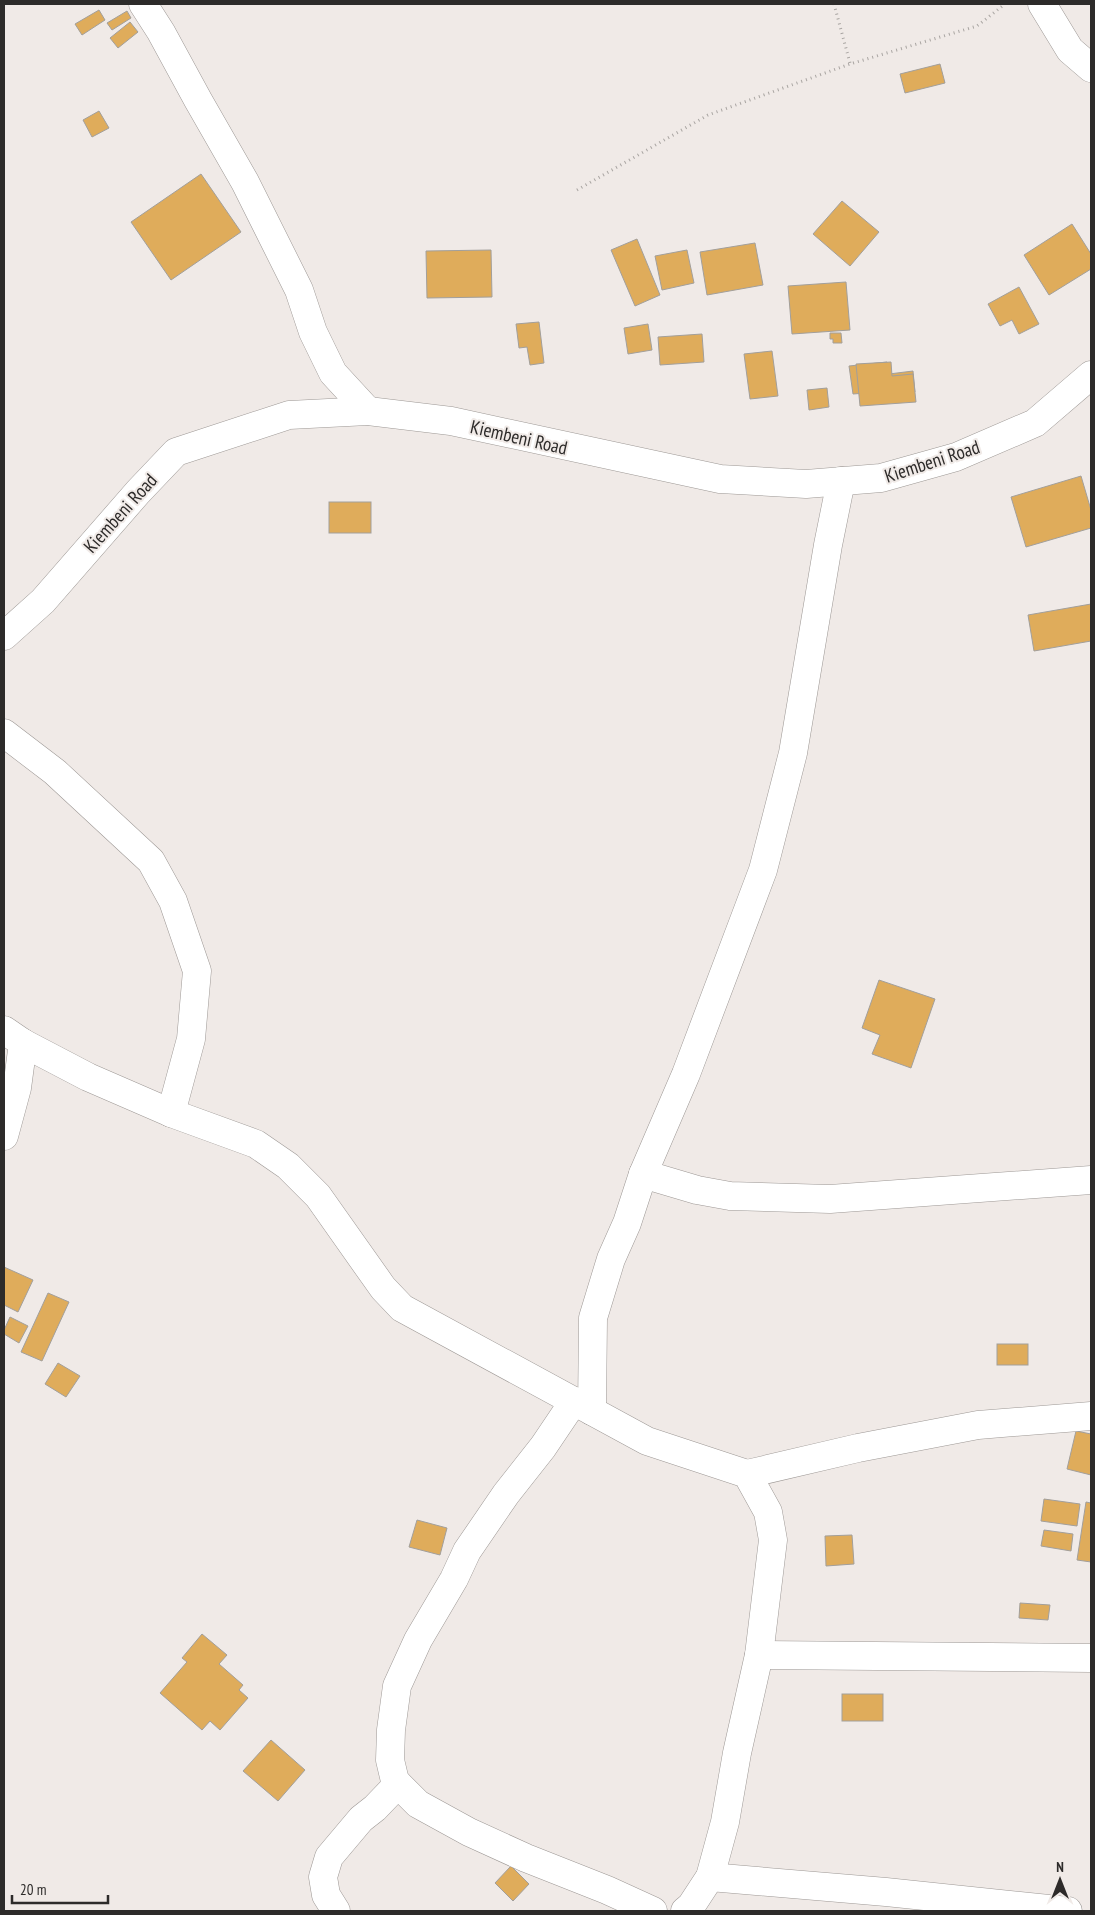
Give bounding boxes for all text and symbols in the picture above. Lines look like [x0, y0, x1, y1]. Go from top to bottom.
street label: Kiembeni Road [468, 414, 570, 460]
street label: Kiembeni Road [881, 434, 983, 488]
street label: Kiembeni Road [78, 468, 162, 558]
north arrow [1035, 1855, 1085, 1905]
text: N [1056, 1858, 1064, 1876]
scale bar [12, 1872, 109, 1904]
text: 20 m [20, 1880, 46, 1899]

